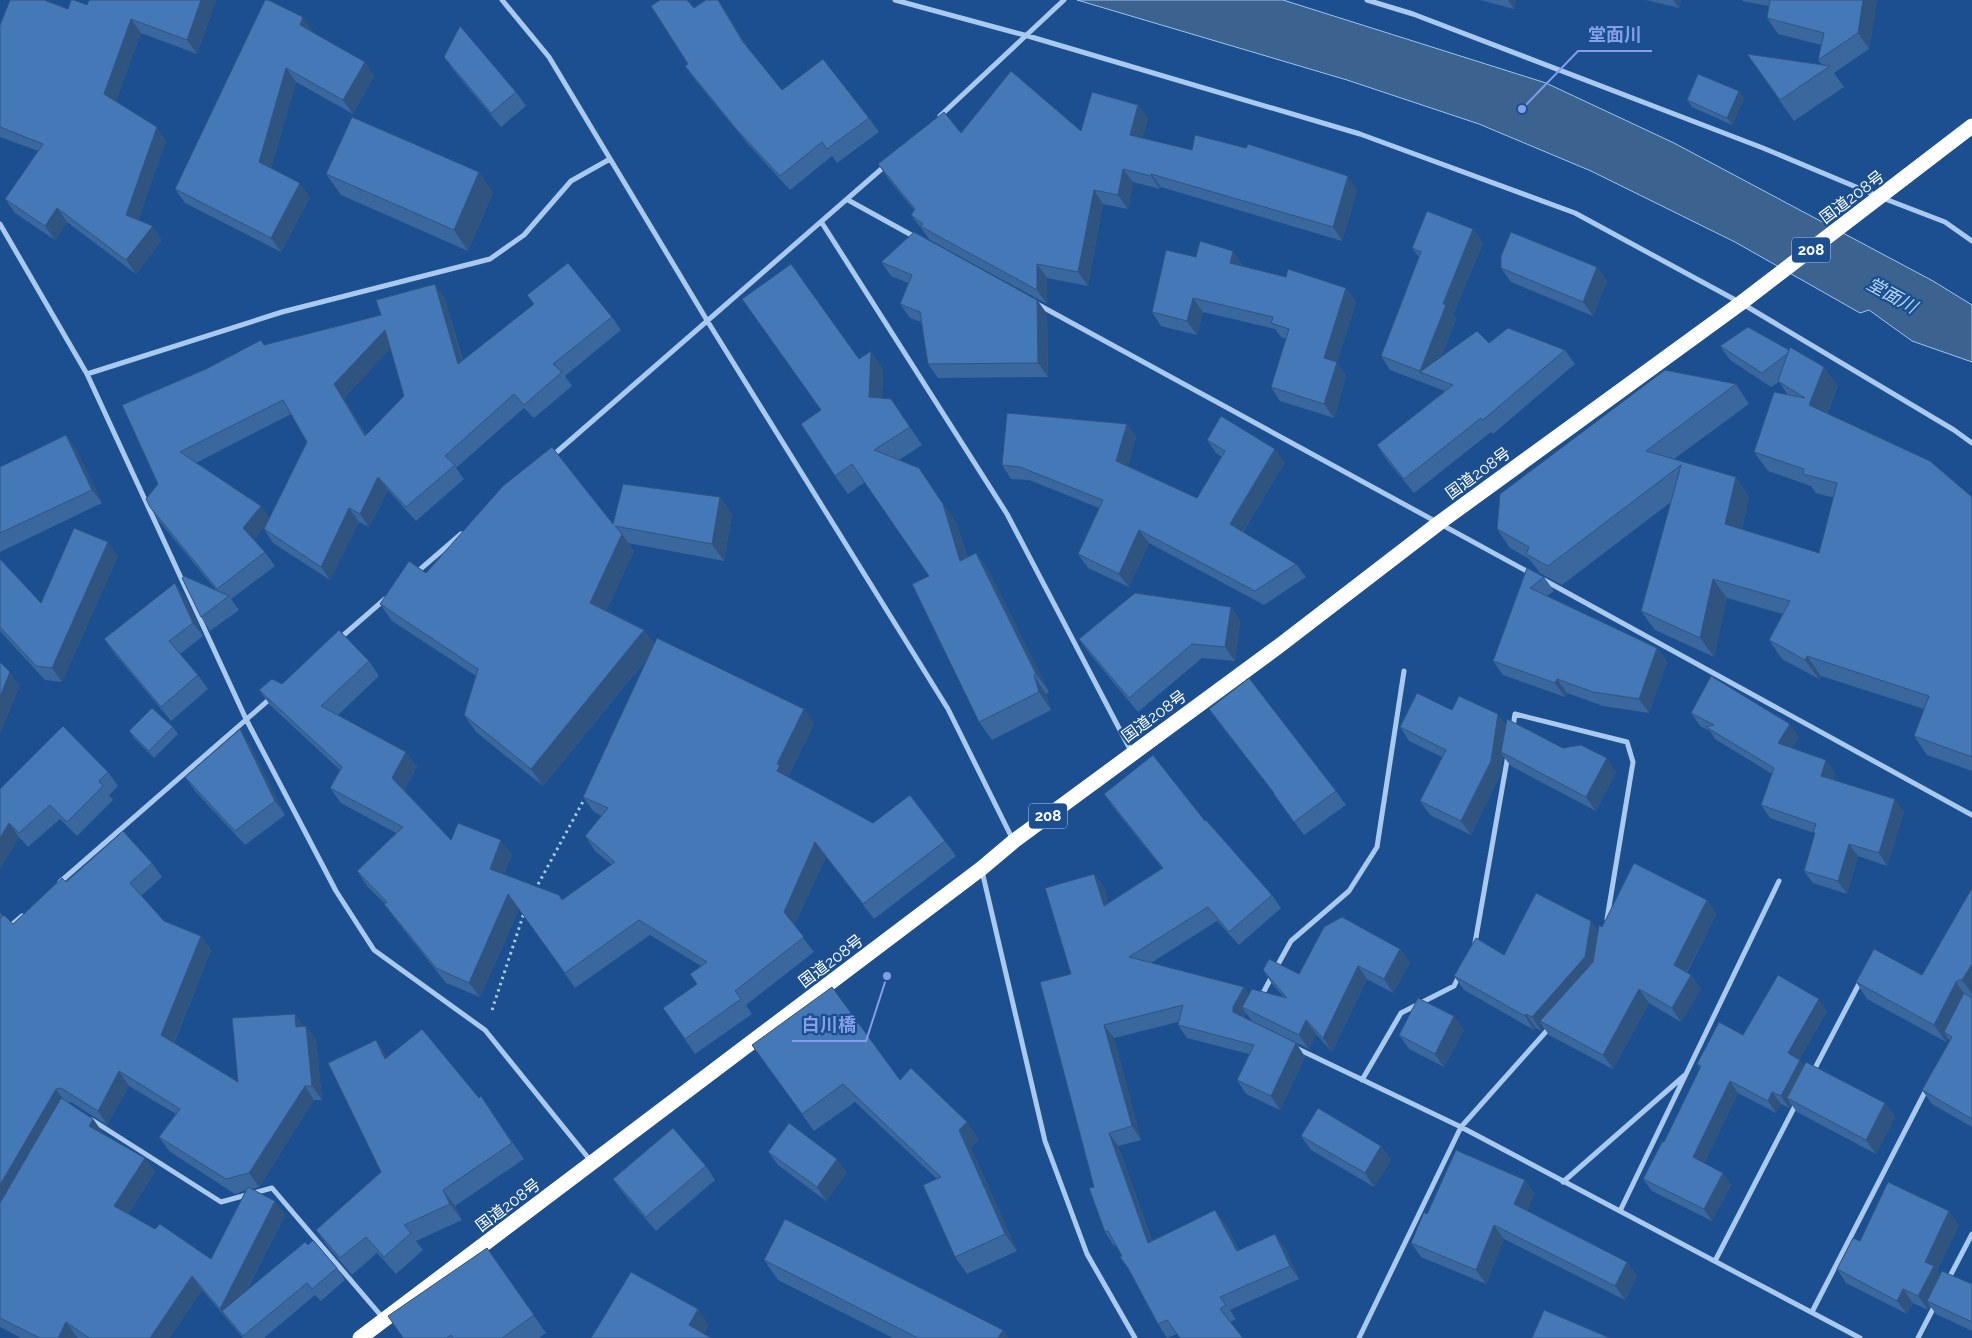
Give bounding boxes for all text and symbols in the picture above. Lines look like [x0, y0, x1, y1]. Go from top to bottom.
callout: 堂面川 [1578, 18, 1652, 51]
text: 堂面川 [1588, 24, 1642, 45]
street label: 国道208号 [1816, 167, 1888, 227]
road number: 208 [1792, 238, 1830, 262]
water label: 堂面川 [1863, 273, 1922, 318]
street label: 国道208号 [1442, 443, 1514, 503]
street label: 国道208号 [1118, 686, 1190, 746]
road number: 208 [1029, 804, 1067, 828]
street label: 国道208号 [795, 931, 867, 991]
callout: 白川橋 [792, 1008, 866, 1041]
text: 白川橋 [802, 1014, 856, 1035]
street label: 国道208号 [472, 1175, 544, 1235]

